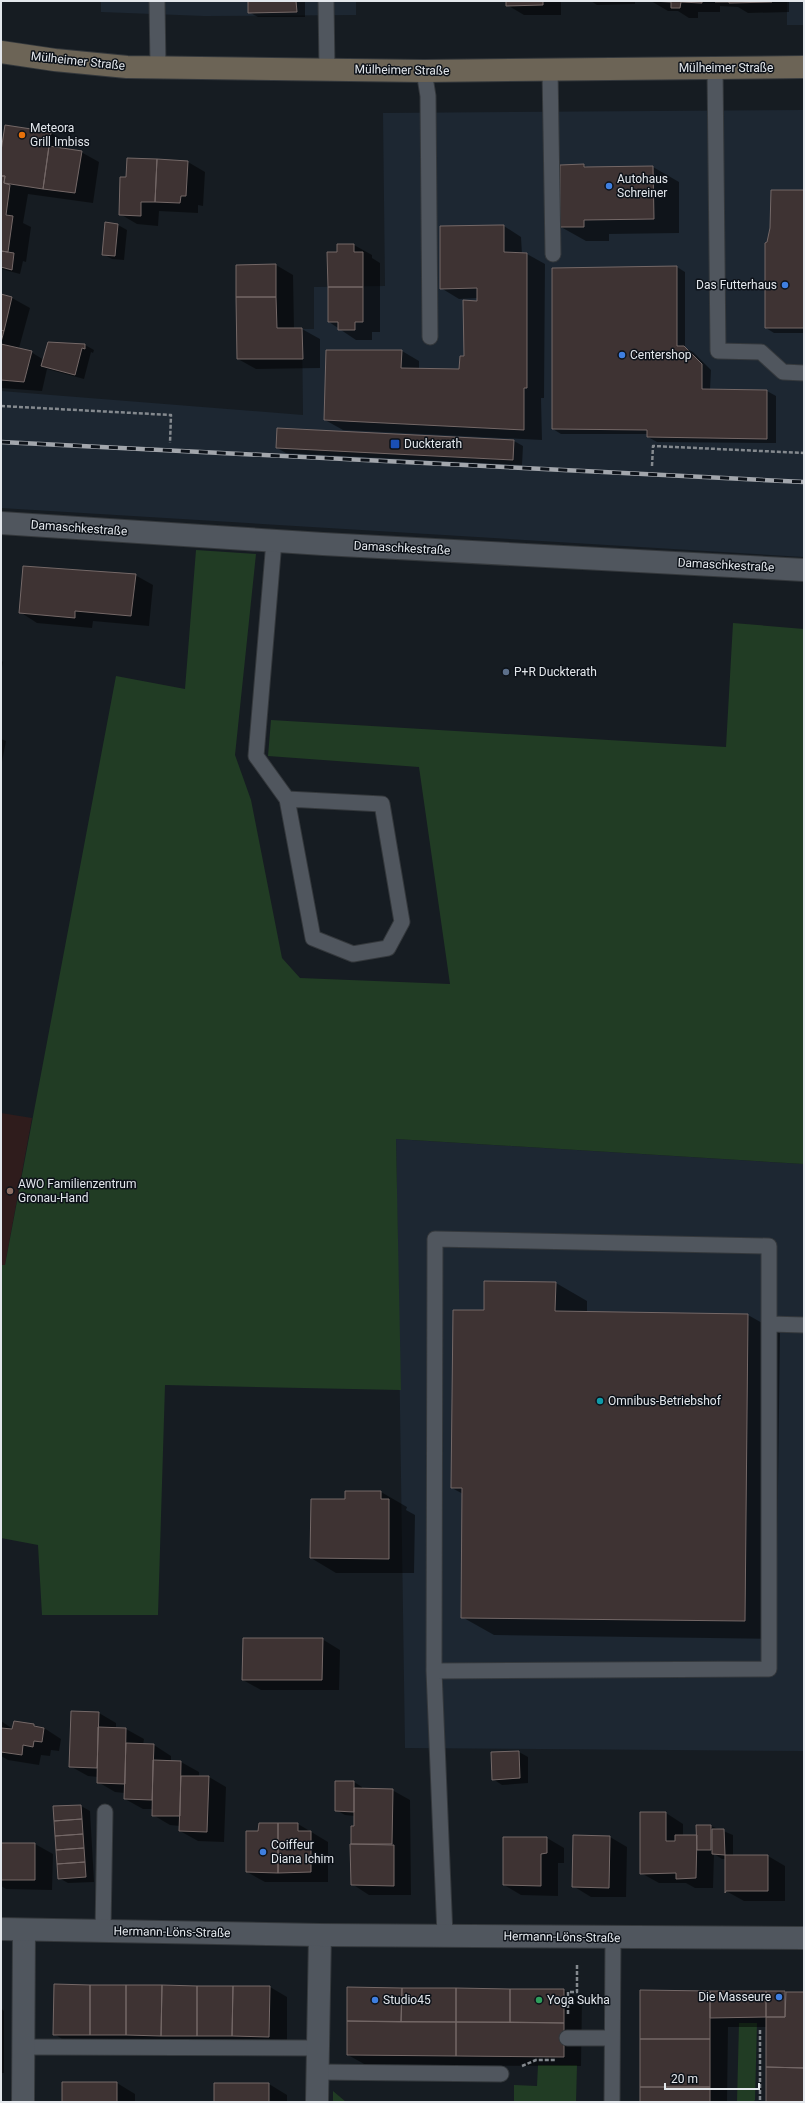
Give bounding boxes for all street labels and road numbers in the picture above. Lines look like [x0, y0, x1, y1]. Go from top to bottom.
street label: Mülheimer Straße [30, 49, 126, 73]
street label: Mülheimer Straße [679, 61, 773, 75]
street label: Mülheimer Straße [355, 62, 449, 78]
street label: Damaschkestraße [30, 518, 128, 538]
street label: Damaschkestraße [353, 538, 451, 558]
street label: Damaschkestraße [677, 555, 775, 575]
street label: Hermann-Löns-Straße [113, 1924, 231, 1940]
street label: Hermann-Löns-Straße [503, 1929, 621, 1945]

